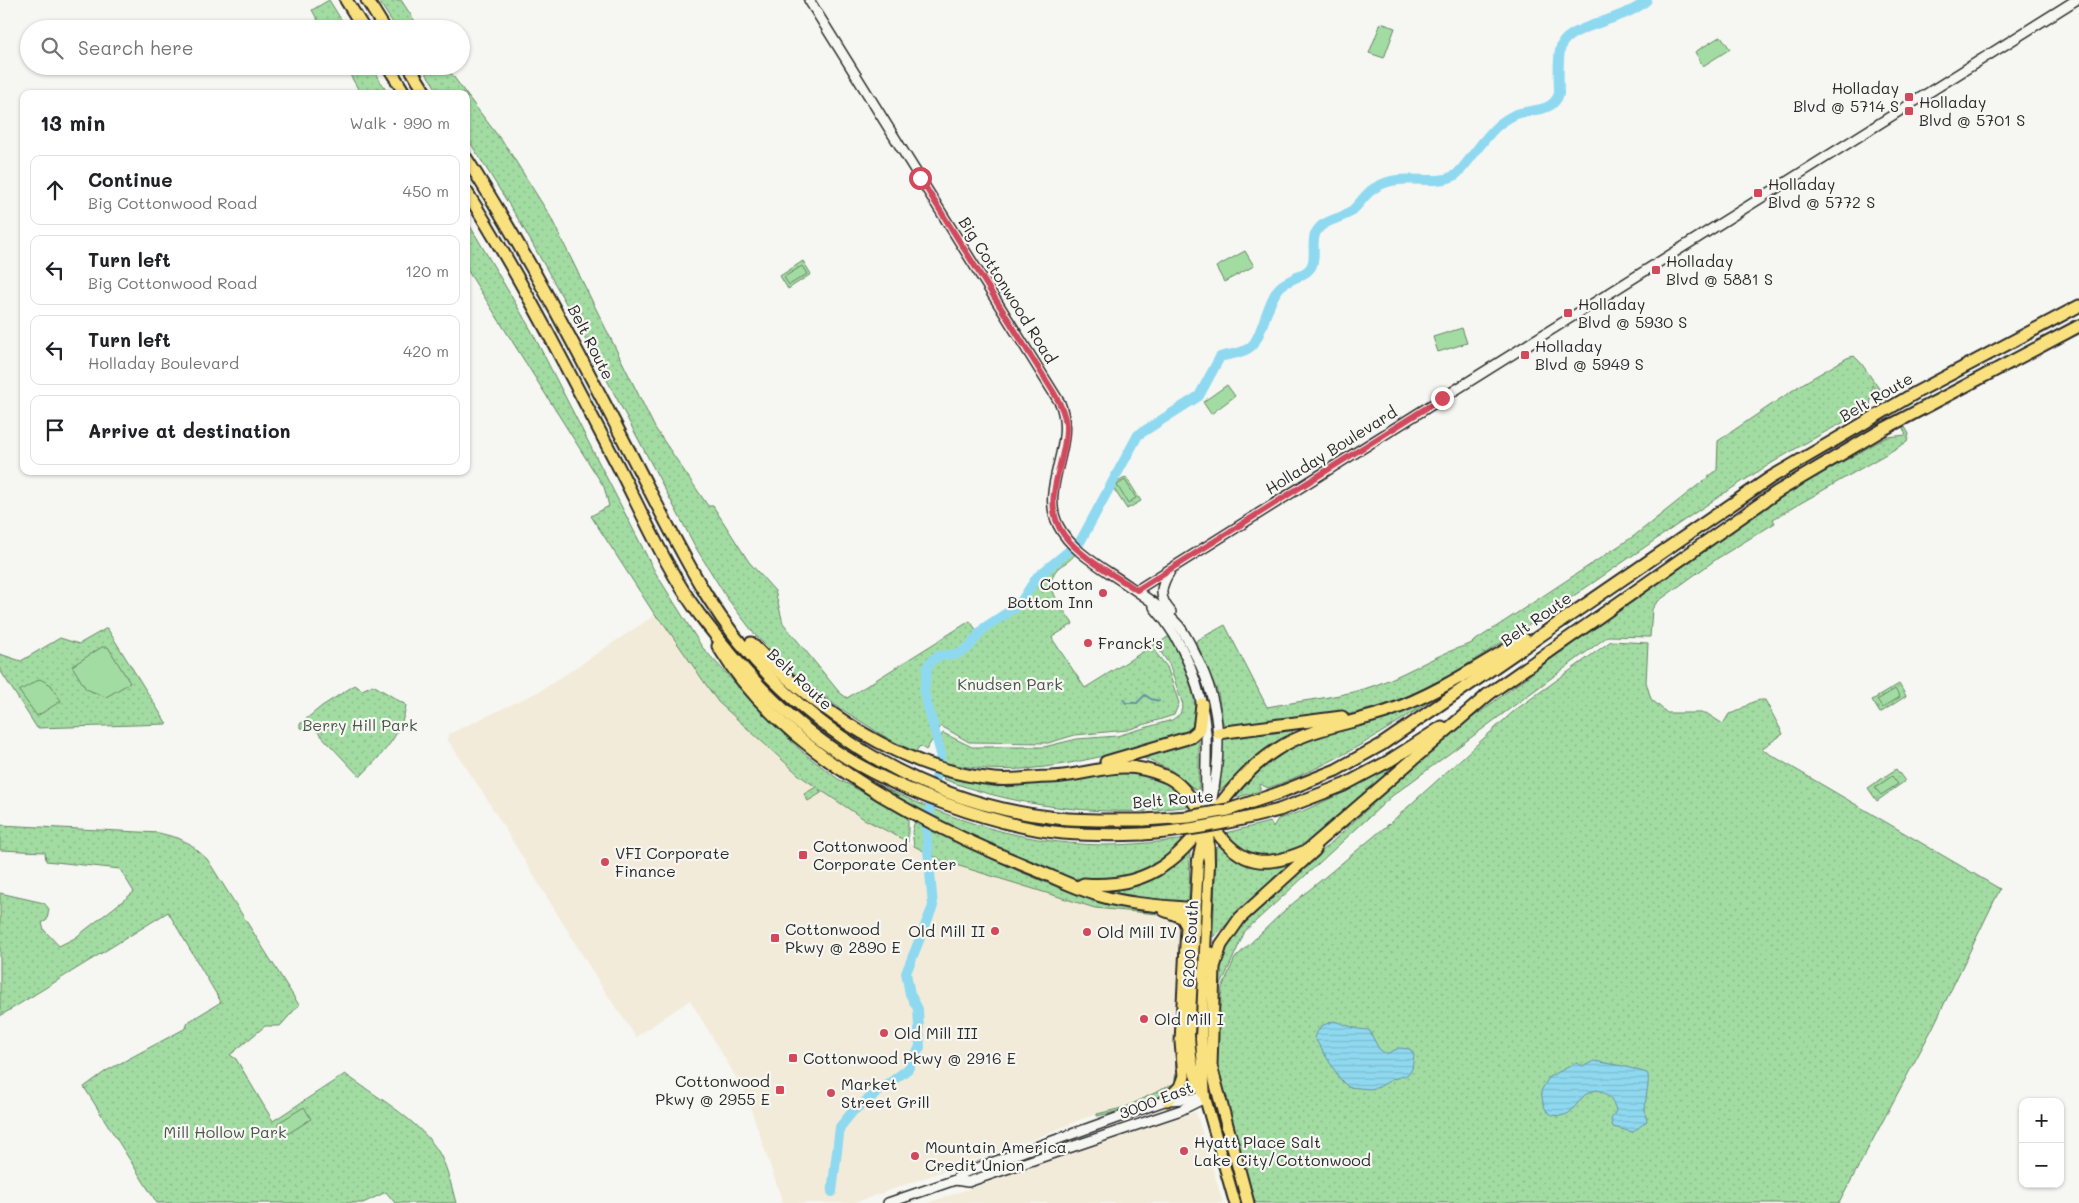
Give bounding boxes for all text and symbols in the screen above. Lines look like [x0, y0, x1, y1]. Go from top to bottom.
search box [20, 20, 470, 75]
icon: search [38, 34, 66, 62]
text: Search here [78, 35, 194, 60]
place label: Holladay Blvd @ 5714 S [1793, 77, 1899, 116]
marker: Holladay Blvd @ 5714 S [1903, 91, 1915, 103]
place label: Holladay Blvd @ 5701 S [1919, 91, 2025, 130]
marker: Holladay Blvd @ 5701 S [1903, 105, 1915, 117]
text: 13 min [40, 109, 105, 136]
text: Walk · 990 m [350, 112, 450, 133]
text: Continue [88, 167, 173, 192]
route start [909, 167, 932, 190]
place label: Holladay Blvd @ 5772 S [1768, 173, 1875, 212]
icon: ahead [41, 176, 69, 204]
text: 450 m [403, 180, 449, 201]
marker: Holladay Blvd @ 5772 S [1752, 187, 1764, 199]
text: Big Cottonwood Road [88, 192, 257, 213]
street label: Big Cottonwood Road [955, 212, 1062, 367]
text: Turn left [88, 247, 171, 272]
place label: Holladay Blvd @ 5881 S [1666, 250, 1773, 289]
icon: left [41, 256, 69, 284]
text: 120 m [405, 260, 449, 281]
marker: Holladay Blvd @ 5881 S [1650, 264, 1662, 276]
text: Big Cottonwood Road [88, 272, 257, 293]
place label: Holladay Blvd @ 5930 S [1578, 293, 1687, 332]
street label: Belt Route [564, 301, 619, 383]
marker: Holladay Blvd @ 5930 S [1562, 307, 1574, 319]
text: Turn left [88, 327, 171, 352]
place label: Holladay Blvd @ 5949 S [1535, 335, 1644, 374]
icon: left [41, 336, 69, 364]
text: 420 m [403, 340, 449, 361]
marker: Holladay Blvd @ 5949 S [1519, 349, 1531, 361]
text: Holladay Boulevard [88, 352, 239, 373]
street label: Belt Route [1835, 367, 1916, 426]
route end [1431, 387, 1454, 410]
street label: Holladay Boulevard [1261, 401, 1400, 499]
icon: arrive [41, 416, 69, 444]
text: Arrive at destination [88, 418, 291, 443]
place label: Cotton Bottom Inn [1007, 573, 1093, 612]
marker: Cotton Bottom Inn [1097, 587, 1109, 599]
street label: Belt Route [1496, 587, 1575, 651]
place label: Franck's [1098, 632, 1163, 653]
marker: Franck's [1082, 637, 1094, 649]
street label: Belt Route [763, 643, 837, 714]
park label: Knudsen Park [957, 673, 1063, 694]
park label: Berry Hill Park [302, 714, 418, 735]
street label: Belt Route [1131, 784, 1214, 813]
place label: Cottonwood Corporate Center [813, 835, 957, 874]
place label: VFI Corporate Finance [615, 842, 730, 881]
marker: Cottonwood Corporate Center [797, 849, 809, 861]
marker: VFI Corporate Finance [599, 856, 611, 868]
street label: 6200 South [1177, 900, 1202, 988]
place label: Cottonwood Pkwy @ 2890 E [785, 918, 901, 957]
place label: Old Mill II [908, 920, 985, 941]
place label: Old Mill IV [1097, 921, 1177, 942]
marker: Old Mill II [989, 925, 1001, 937]
marker: Old Mill IV [1081, 926, 1093, 938]
marker: Cottonwood Pkwy @ 2890 E [769, 932, 781, 944]
place label: Old Mill I [1154, 1008, 1224, 1029]
marker: Old Mill I [1138, 1013, 1150, 1025]
place label: Old Mill III [894, 1022, 978, 1043]
marker: Old Mill III [878, 1027, 890, 1039]
place label: Cottonwood Pkwy @ 2916 E [803, 1047, 1016, 1068]
marker: Cottonwood Pkwy @ 2916 E [787, 1052, 799, 1064]
place label: Cottonwood Pkwy @ 2955 E [655, 1070, 770, 1109]
place label: Market Street Grill [841, 1073, 930, 1112]
street label: 3000 East [1116, 1076, 1196, 1123]
marker: Cottonwood Pkwy @ 2955 E [774, 1084, 786, 1096]
marker: Market Street Grill [825, 1087, 837, 1099]
map controls [2019, 1098, 2064, 1188]
button: + [2019, 1098, 2064, 1143]
park label: Mill Hollow Park [163, 1121, 287, 1142]
place label: Hyatt Place Salt Lake City/Cottonwood [1194, 1131, 1371, 1170]
place label: Mountain America Credit Union [925, 1136, 1067, 1175]
button: − [2019, 1143, 2064, 1188]
marker: Hyatt Place Salt Lake City/Cottonwood [1178, 1145, 1190, 1157]
marker: Mountain America Credit Union [909, 1150, 921, 1162]

